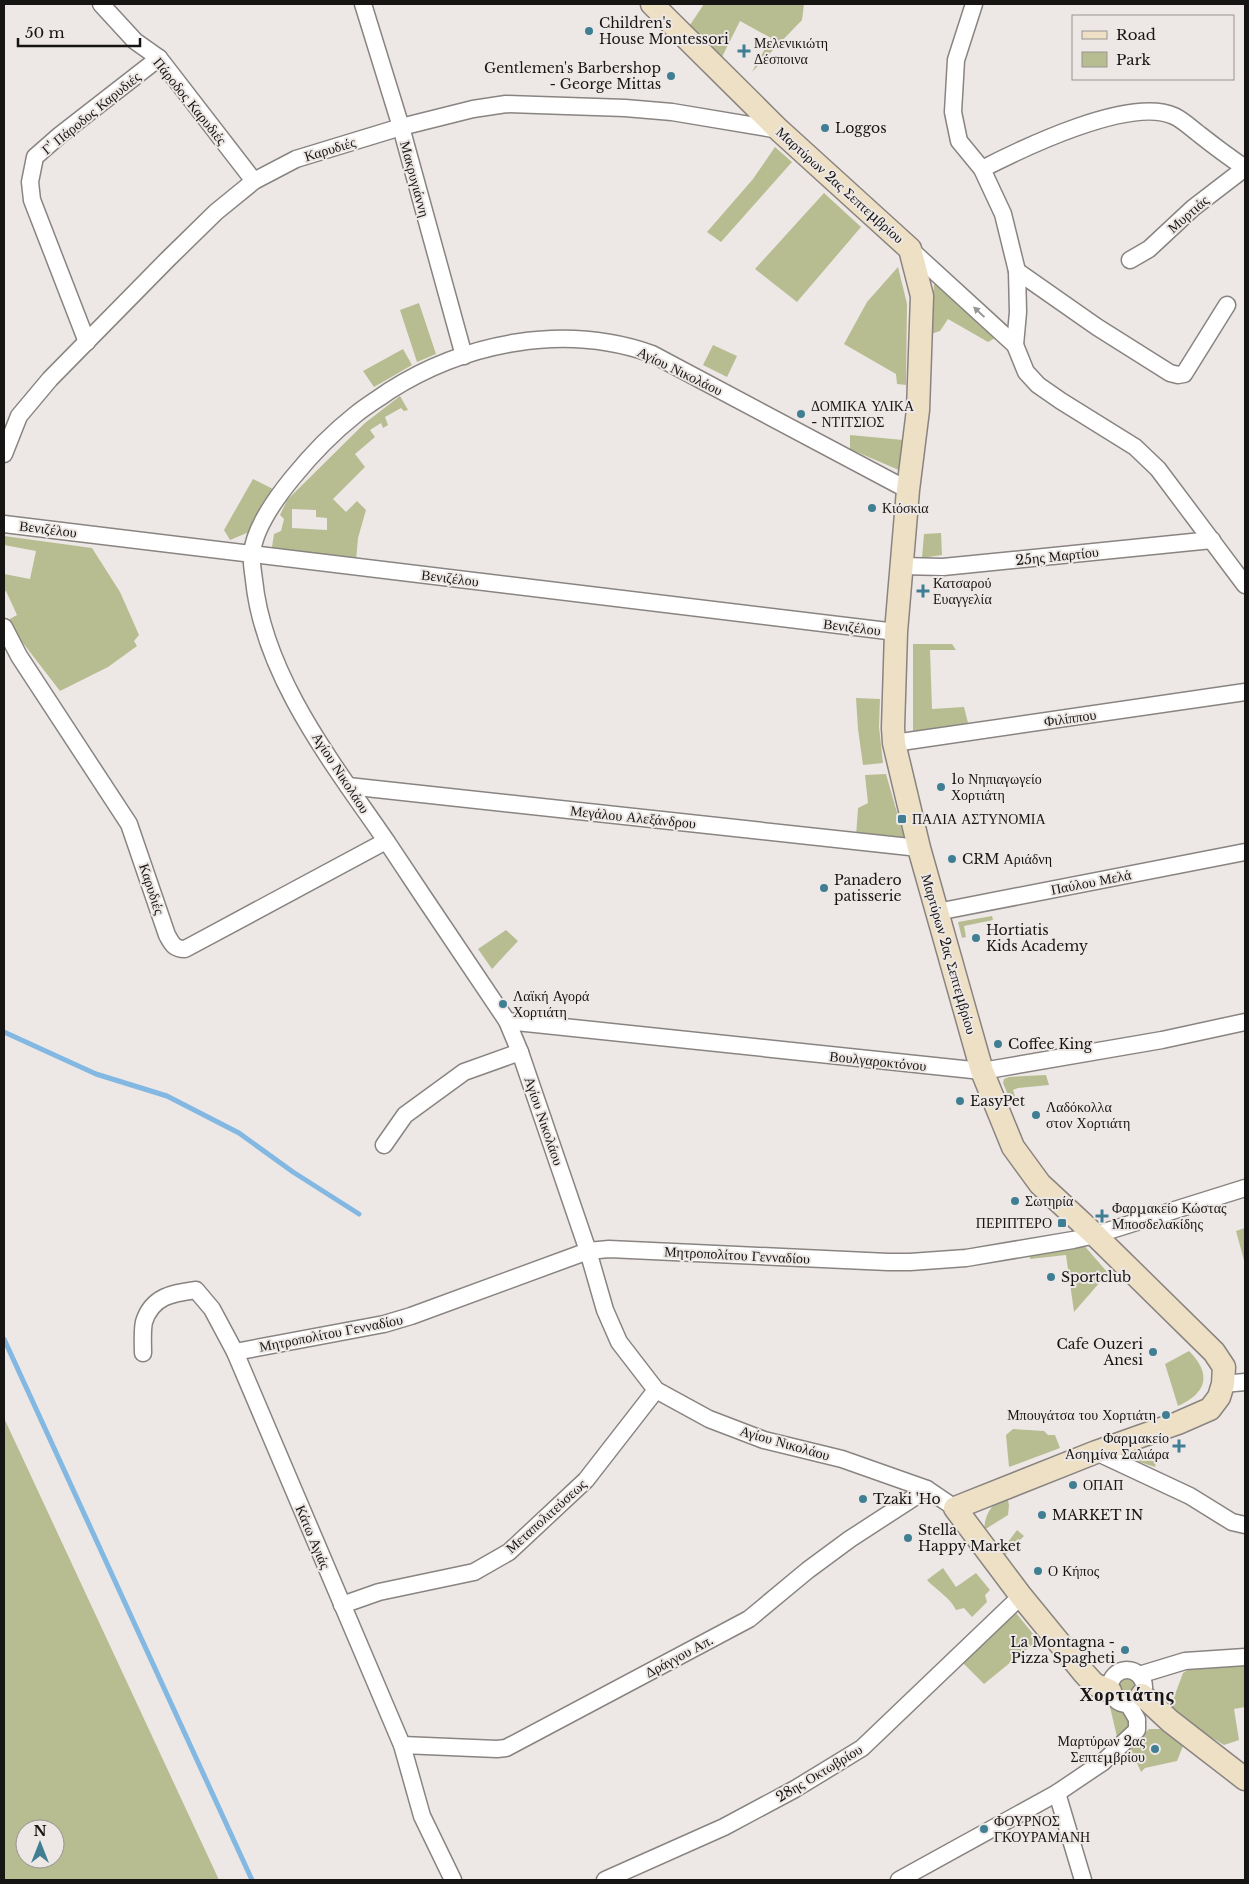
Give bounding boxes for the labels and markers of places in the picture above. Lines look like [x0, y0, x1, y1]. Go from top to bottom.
place label: Children's House Montessori [599, 14, 729, 48]
marker: Children's House Montessori [583, 25, 595, 37]
place label: Μελενικιώτη Δέσποινα [754, 34, 828, 68]
marker: Μελενικιώτη Δέσποινα [738, 45, 750, 57]
place label: Gentlemen's Barbershop - George Mittas [484, 59, 661, 93]
marker: Gentlemen's Barbershop - George Mittas [665, 70, 677, 82]
place label: Loggos [835, 119, 887, 137]
marker: Loggos [819, 122, 831, 134]
place label: ΔΟΜΙΚΑ ΥΛΙΚΑ - ΝΤΙΤΣΙΟΣ [811, 397, 915, 431]
marker: ΔΟΜΙΚΑ ΥΛΙΚΑ - ΝΤΙΤΣΙΟΣ [795, 408, 807, 420]
place label: Κιόσκια [882, 499, 929, 517]
marker: Κιόσκια [866, 502, 878, 514]
place label: Κατσαρού Ευαγγελία [933, 574, 992, 608]
marker: Κατσαρού Ευαγγελία [917, 585, 929, 597]
place label: 1ο Νηπιαγωγείο Χορτιάτη [951, 770, 1042, 804]
marker: 1ο Νηπιαγωγείο Χορτιάτη [935, 781, 947, 793]
place label: ΠΑΛΙΑ ΑΣΤΥΝΟΜΙΑ [912, 810, 1046, 828]
marker: ΠΑΛΙΑ ΑΣΤΥΝΟΜΙΑ [896, 813, 908, 825]
place label: CRM Αριάδνη [962, 850, 1052, 868]
marker: CRM Αριάδνη [946, 853, 958, 865]
place label: Panadero patisserie [834, 871, 902, 905]
marker: Panadero patisserie [818, 882, 830, 894]
place label: Hortiatis Kids Academy [986, 921, 1088, 955]
marker: Hortiatis Kids Academy [970, 932, 982, 944]
place label: Λαϊκή Αγορά Χορτιάτη [513, 987, 590, 1021]
marker: Λαϊκή Αγορά Χορτιάτη [497, 998, 509, 1010]
place label: Coffee King [1008, 1035, 1093, 1053]
marker: Coffee King [992, 1038, 1004, 1050]
place label: EasyPet [970, 1092, 1026, 1110]
marker: EasyPet [954, 1095, 966, 1107]
place label: Λαδόκολλα στον Χορτιάτη [1046, 1098, 1130, 1132]
marker: Λαδόκολλα στον Χορτιάτη [1030, 1109, 1042, 1121]
place label: Σωτηρία [1025, 1192, 1074, 1210]
marker: Σωτηρία [1009, 1195, 1021, 1207]
place label: Φαρμακείο Κώστας Μποσδελακίδης [1112, 1199, 1227, 1233]
marker: Φαρμακείο Κώστας Μποσδελακίδης [1096, 1210, 1108, 1222]
place label: ΠΕΡΙΠΤΕΡΟ [976, 1214, 1052, 1232]
marker: ΠΕΡΙΠΤΕΡΟ [1056, 1217, 1068, 1229]
place label: Sportclub [1061, 1268, 1131, 1286]
marker: Sportclub [1045, 1271, 1057, 1283]
place label: Cafe Ouzeri Anesi [1056, 1335, 1143, 1369]
marker: Cafe Ouzeri Anesi [1147, 1346, 1159, 1358]
place label: Μπουγάτσα του Χορτιάτη [1007, 1406, 1156, 1424]
marker: Μπουγάτσα του Χορτιάτη [1160, 1409, 1172, 1421]
place label: Φαρμακείο Ασημίνα Σαλιάρα [1065, 1429, 1170, 1463]
marker: Φαρμακείο Ασημίνα Σαλιάρα [1173, 1440, 1185, 1452]
place label: ΟΠΑΠ [1083, 1476, 1123, 1494]
marker: ΟΠΑΠ [1067, 1479, 1079, 1491]
place label: Tzaki 'Ho [873, 1490, 941, 1508]
marker: Tzaki 'Ho [857, 1493, 869, 1505]
place label: MARKET IN [1052, 1506, 1144, 1524]
marker: MARKET IN [1036, 1509, 1048, 1521]
place label: Stella Happy Market [918, 1521, 1022, 1555]
marker: Stella Happy Market [902, 1532, 914, 1544]
place label: Ο Κήπος [1048, 1562, 1100, 1580]
marker: Ο Κήπος [1032, 1565, 1044, 1577]
place label: La Montagna - Pizza Spagheti [1010, 1633, 1115, 1667]
marker: La Montagna - Pizza Spagheti [1119, 1644, 1131, 1656]
place label: Μαρτύρων 2ας Σεπτεμβρίου [1058, 1732, 1145, 1766]
marker: Μαρτύρων 2ας Σεπτεμβρίου [1149, 1743, 1161, 1755]
place label: ΦΟΥΡΝΟΣ ΓΚΟΥΡΑΜΑΝΗ [994, 1812, 1090, 1846]
marker: ΦΟΥΡΝΟΣ ΓΚΟΥΡΑΜΑΝΗ [978, 1823, 990, 1835]

